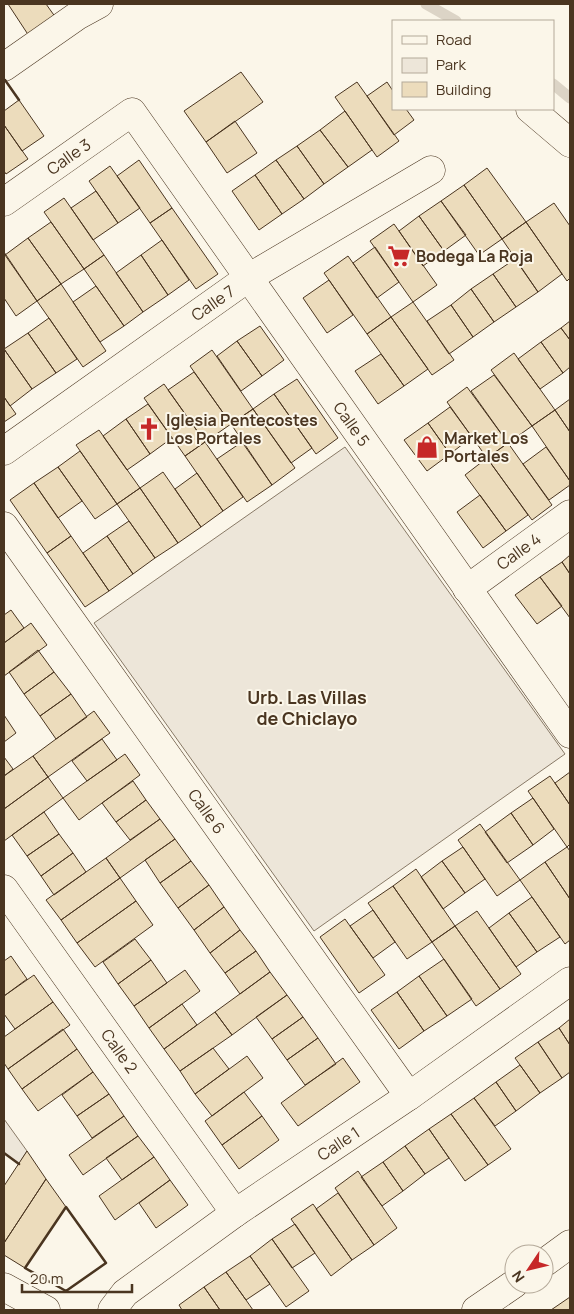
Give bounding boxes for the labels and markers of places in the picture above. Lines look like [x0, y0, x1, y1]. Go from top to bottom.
supermarket icon: Bodega La Roja [386, 243, 412, 269]
place label: Bodega La Roja [416, 245, 533, 267]
place label: Iglesia Pentecostes Los Portales [166, 409, 318, 449]
church icon: Iglesia Pentecostes Los Portales [136, 416, 162, 442]
place label: Market Los Portales [444, 427, 529, 467]
shop icon: Market Los Portales [414, 434, 440, 460]

